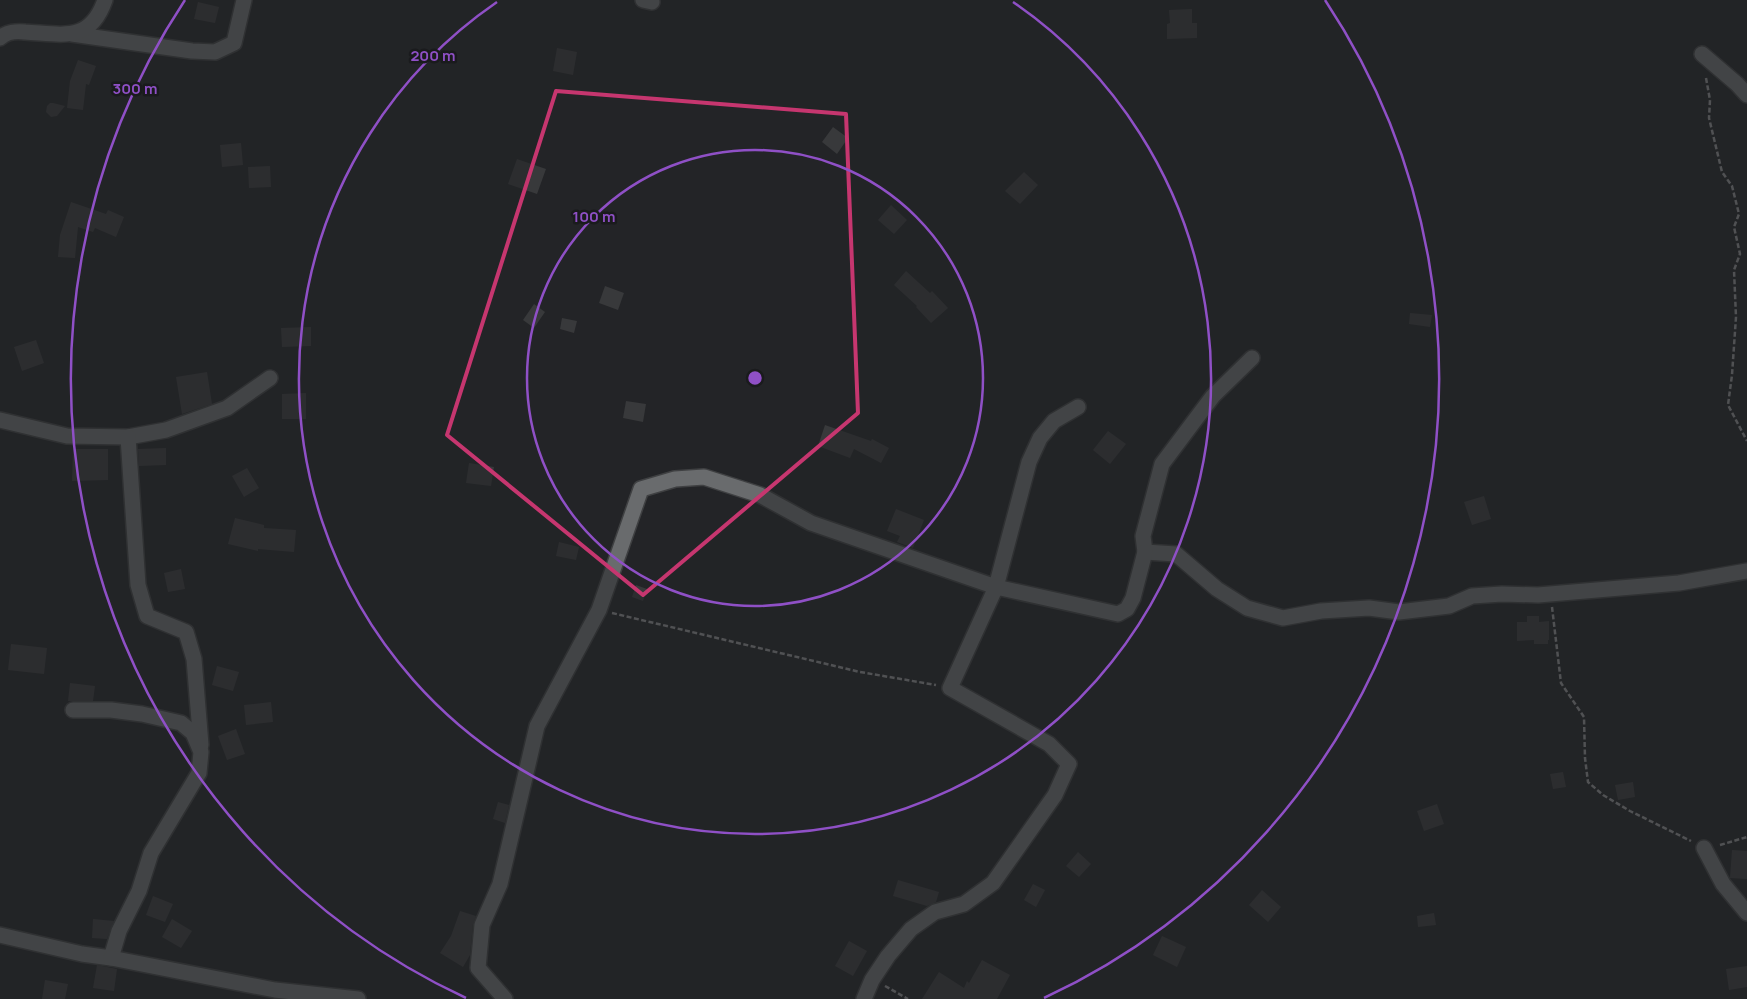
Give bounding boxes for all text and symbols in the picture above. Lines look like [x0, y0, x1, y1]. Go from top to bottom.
text: 200 m [410, 45, 456, 66]
text: 300 m [113, 78, 157, 99]
text: 100 m [573, 206, 615, 227]
centre of rings [746, 369, 764, 387]

